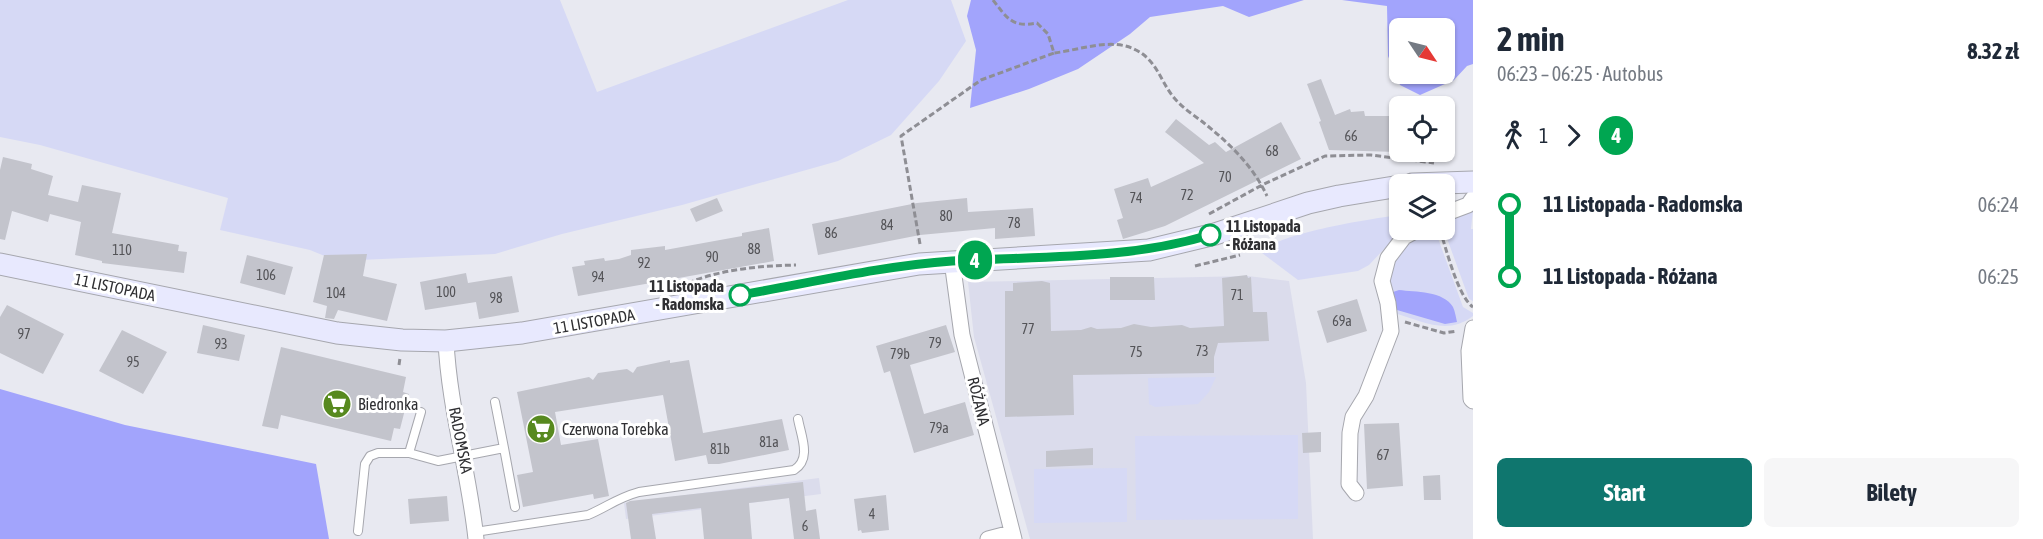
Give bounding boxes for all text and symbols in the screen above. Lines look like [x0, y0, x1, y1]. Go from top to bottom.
north arrow [1389, 18, 1455, 84]
map controls [1389, 18, 1455, 240]
text: 2 min [1497, 20, 1564, 58]
text: 8.32 zł [1967, 38, 2019, 64]
text: 06:23 – 06:25 · Autobus [1497, 62, 1663, 85]
button: locate [1389, 96, 1455, 162]
icon: walk [1497, 119, 1530, 152]
icon: forward [1557, 119, 1590, 152]
text: 4 [1611, 123, 1621, 147]
text: 1 [1539, 124, 1548, 147]
house number: 66 [1344, 128, 1358, 144]
house number: 68 [1265, 143, 1279, 159]
house number: 70 [1218, 169, 1232, 185]
button: layers [1389, 174, 1455, 240]
house number: 72 [1180, 187, 1194, 203]
house number: 74 [1129, 190, 1143, 206]
text: 11 Listopada - Radomska [1543, 191, 1743, 217]
text: 06:24 [1978, 193, 2019, 216]
house number: 80 [939, 208, 953, 224]
house number: 78 [1007, 215, 1021, 231]
house number: 84 [880, 217, 894, 233]
place label: 11 Listopada - Różana [1226, 217, 1301, 253]
marker: 11 Listopada - Różana [1199, 224, 1221, 246]
house number: 86 [824, 225, 838, 241]
line badge: 4 [956, 240, 994, 280]
house number: 88 [747, 241, 761, 257]
house number: 110 [112, 242, 132, 258]
text: 4 [970, 248, 980, 272]
house number: 90 [705, 249, 719, 265]
house number: 92 [637, 255, 651, 271]
text: 11 Listopada - Różana [1543, 263, 1718, 289]
text: 06:25 [1978, 265, 2019, 288]
house number: 106 [256, 267, 276, 283]
house number: 94 [591, 269, 605, 285]
street label: 11 LISTOPADA [73, 270, 157, 304]
place label: 11 Listopada - Radomska [649, 277, 724, 313]
house number: 100 [436, 284, 456, 300]
marker: 11 Listopada - Radomska [729, 284, 751, 306]
house number: 104 [326, 285, 346, 301]
house number: 71 [1230, 287, 1244, 303]
house number: 98 [489, 290, 503, 306]
street label: 11 LISTOPADA [552, 305, 636, 337]
house number: 69a [1332, 313, 1352, 329]
house number: 77 [1021, 321, 1035, 337]
house number: 97 [17, 326, 31, 342]
house number: 79 [928, 335, 942, 351]
house number: 93 [214, 336, 228, 352]
house number: 73 [1195, 343, 1209, 359]
house number: 75 [1129, 344, 1143, 360]
house number: 79b [890, 346, 910, 362]
house number: 95 [126, 354, 140, 370]
street label: RÓŻANA [964, 375, 995, 427]
supermarket icon: Biedronka [321, 388, 353, 420]
place label: Biedronka [358, 395, 419, 413]
street label: RADOMSKA [446, 405, 476, 475]
supermarket icon: Czerwona Torebka [525, 413, 557, 445]
place label: Czerwona Torebka [562, 420, 669, 438]
house number: 79a [929, 420, 949, 436]
house number: 81a [759, 434, 779, 450]
house number: 81b [710, 441, 730, 457]
house number: 67 [1376, 447, 1390, 463]
button: Start [1497, 458, 1752, 527]
button: Bilety [1764, 458, 2019, 527]
house number: 4 [869, 506, 876, 522]
house number: 6 [802, 518, 809, 534]

